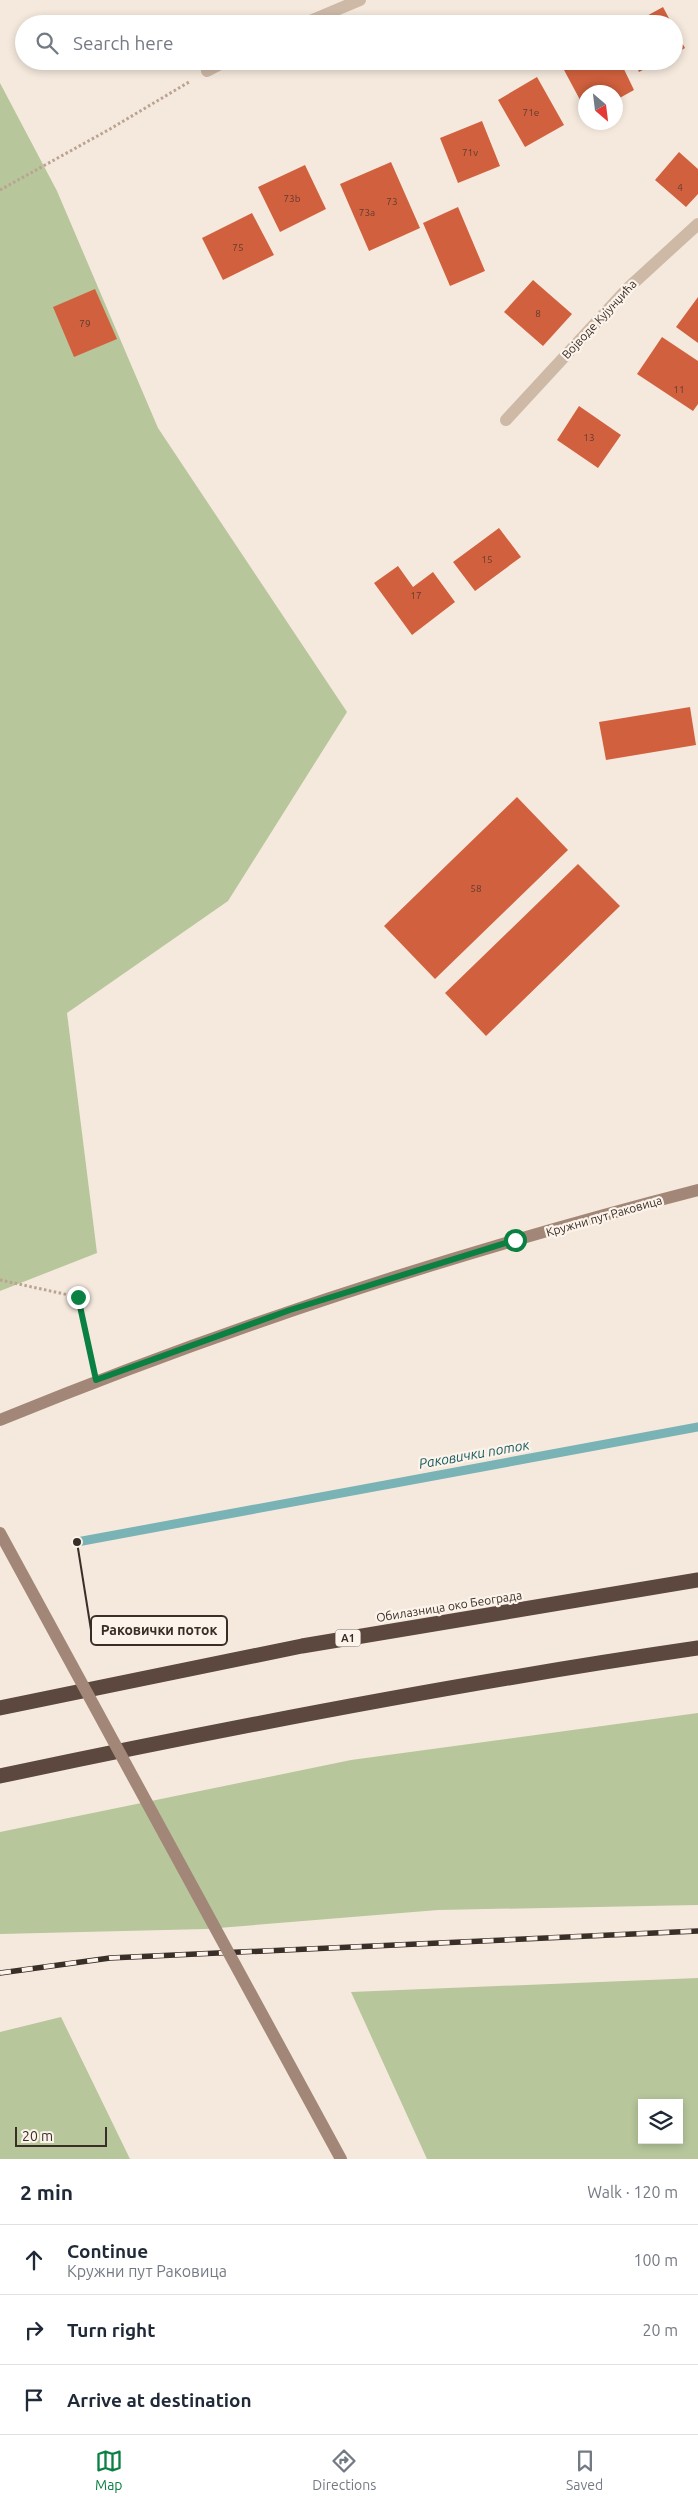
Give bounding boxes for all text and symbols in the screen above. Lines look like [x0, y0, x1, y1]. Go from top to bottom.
search box [15, 15, 683, 70]
icon: search [33, 29, 61, 57]
text: Search here [73, 32, 173, 54]
north arrow [578, 85, 623, 130]
house number: 71e [523, 107, 539, 118]
house number: 71v [462, 147, 478, 158]
house number: 4 [677, 182, 683, 193]
house number: 73b [283, 193, 301, 204]
house number: 73 [386, 196, 398, 207]
house number: 73a [359, 207, 375, 218]
house number: 75 [232, 242, 244, 253]
street label: Војводе Кујунџића [559, 277, 639, 361]
house number: 8 [535, 308, 541, 319]
house number: 79 [79, 318, 91, 329]
house number: 11 [673, 384, 685, 395]
house number: 13 [583, 432, 595, 443]
house number: 15 [481, 554, 493, 565]
house number: 17 [410, 590, 422, 601]
house number: 58 [470, 883, 482, 894]
street label: Кружни пут Раковица [545, 1193, 663, 1239]
route start [504, 1229, 527, 1252]
route end [67, 1286, 90, 1309]
water label: Раковички поток [417, 1436, 531, 1472]
street label: Обилазница око Београда [375, 1588, 523, 1624]
callout: Раковички поток [91, 1616, 227, 1645]
text: Раковички поток [101, 1622, 217, 1638]
road number: A1 [336, 1630, 360, 1646]
map controls [638, 2099, 683, 2144]
button: layers [638, 2099, 683, 2144]
scale bar [15, 2124, 108, 2147]
text: 20 m [22, 2128, 53, 2144]
text: 2 min [20, 2180, 73, 2204]
text: Walk · 120 m [587, 2183, 678, 2201]
text: Continue [67, 2240, 148, 2262]
icon: ahead [20, 2246, 48, 2274]
text: 100 m [633, 2251, 678, 2269]
text: Кружни пут Раковица [67, 2262, 227, 2280]
icon: right [20, 2316, 48, 2344]
text: Turn right [67, 2319, 155, 2341]
text: 20 m [642, 2321, 678, 2339]
icon: arrive [20, 2386, 48, 2414]
text: Arrive at destination [67, 2389, 252, 2411]
tab: Map [95, 2447, 123, 2493]
tab: Directions [312, 2447, 376, 2493]
tab: Saved [566, 2447, 603, 2493]

